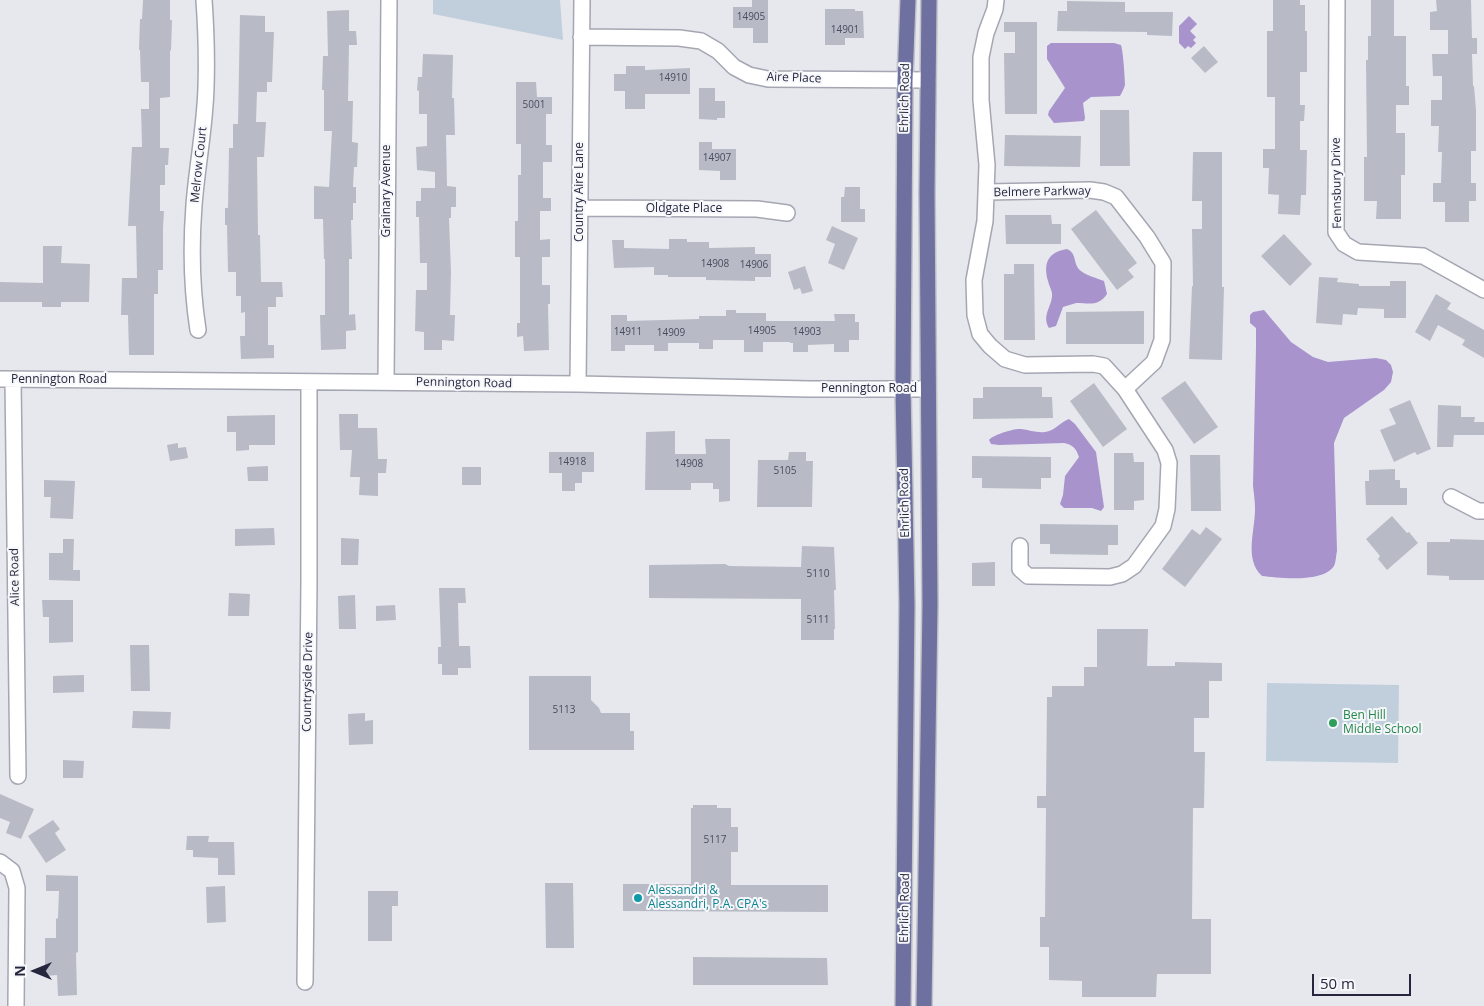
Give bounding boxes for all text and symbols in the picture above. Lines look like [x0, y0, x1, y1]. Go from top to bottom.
house number: 14905 [737, 11, 765, 23]
house number: 14901 [831, 24, 859, 36]
street label: Ehrlich Road [897, 63, 913, 133]
street label: Aire Place [766, 70, 822, 86]
house number: 14910 [659, 72, 687, 84]
house number: 5001 [523, 99, 545, 111]
street label: Melrow Court [188, 126, 210, 204]
street label: Fennsbury Drive [1329, 137, 1345, 229]
street label: Country Aire Lane [573, 142, 587, 242]
street label: Grainary Avenue [380, 144, 394, 238]
house number: 14907 [703, 152, 731, 164]
street label: Belmere Parkway [993, 184, 1091, 200]
street label: Oldgate Place [646, 202, 722, 216]
house number: 14908 [701, 258, 729, 270]
house number: 14906 [740, 259, 768, 271]
house number: 14905 [748, 325, 776, 337]
house number: 14911 [614, 326, 642, 338]
house number: 14903 [793, 326, 821, 338]
house number: 14909 [657, 327, 685, 339]
street label: Pennington Road [11, 373, 107, 387]
street label: Pennington Road [416, 375, 512, 391]
street label: Pennington Road [821, 382, 917, 396]
house number: 14918 [558, 456, 586, 468]
house number: 14908 [675, 458, 703, 470]
house number: 5105 [774, 465, 796, 477]
street label: Ehrlich Road [897, 468, 913, 538]
street label: Alice Road [7, 548, 23, 606]
house number: 5110 [807, 568, 829, 580]
house number: 5111 [807, 614, 829, 626]
street label: Countryside Drive [300, 632, 316, 732]
house number: 5113 [553, 704, 575, 716]
place label: Ben Hill Middle School [1343, 709, 1422, 737]
marker: Ben Hill Middle School [1327, 717, 1339, 729]
house number: 5117 [704, 834, 726, 846]
street label: Ehrlich Road [897, 873, 913, 943]
place label: Alessandri & Alessandri, P.A. CPA's [648, 884, 767, 912]
marker: Alessandri & Alessandri, P.A. CPA's [632, 892, 644, 904]
north arrow [10, 946, 60, 996]
scale bar [1314, 964, 1413, 996]
text: N [10, 965, 29, 977]
text: 50 m [1320, 973, 1355, 993]

